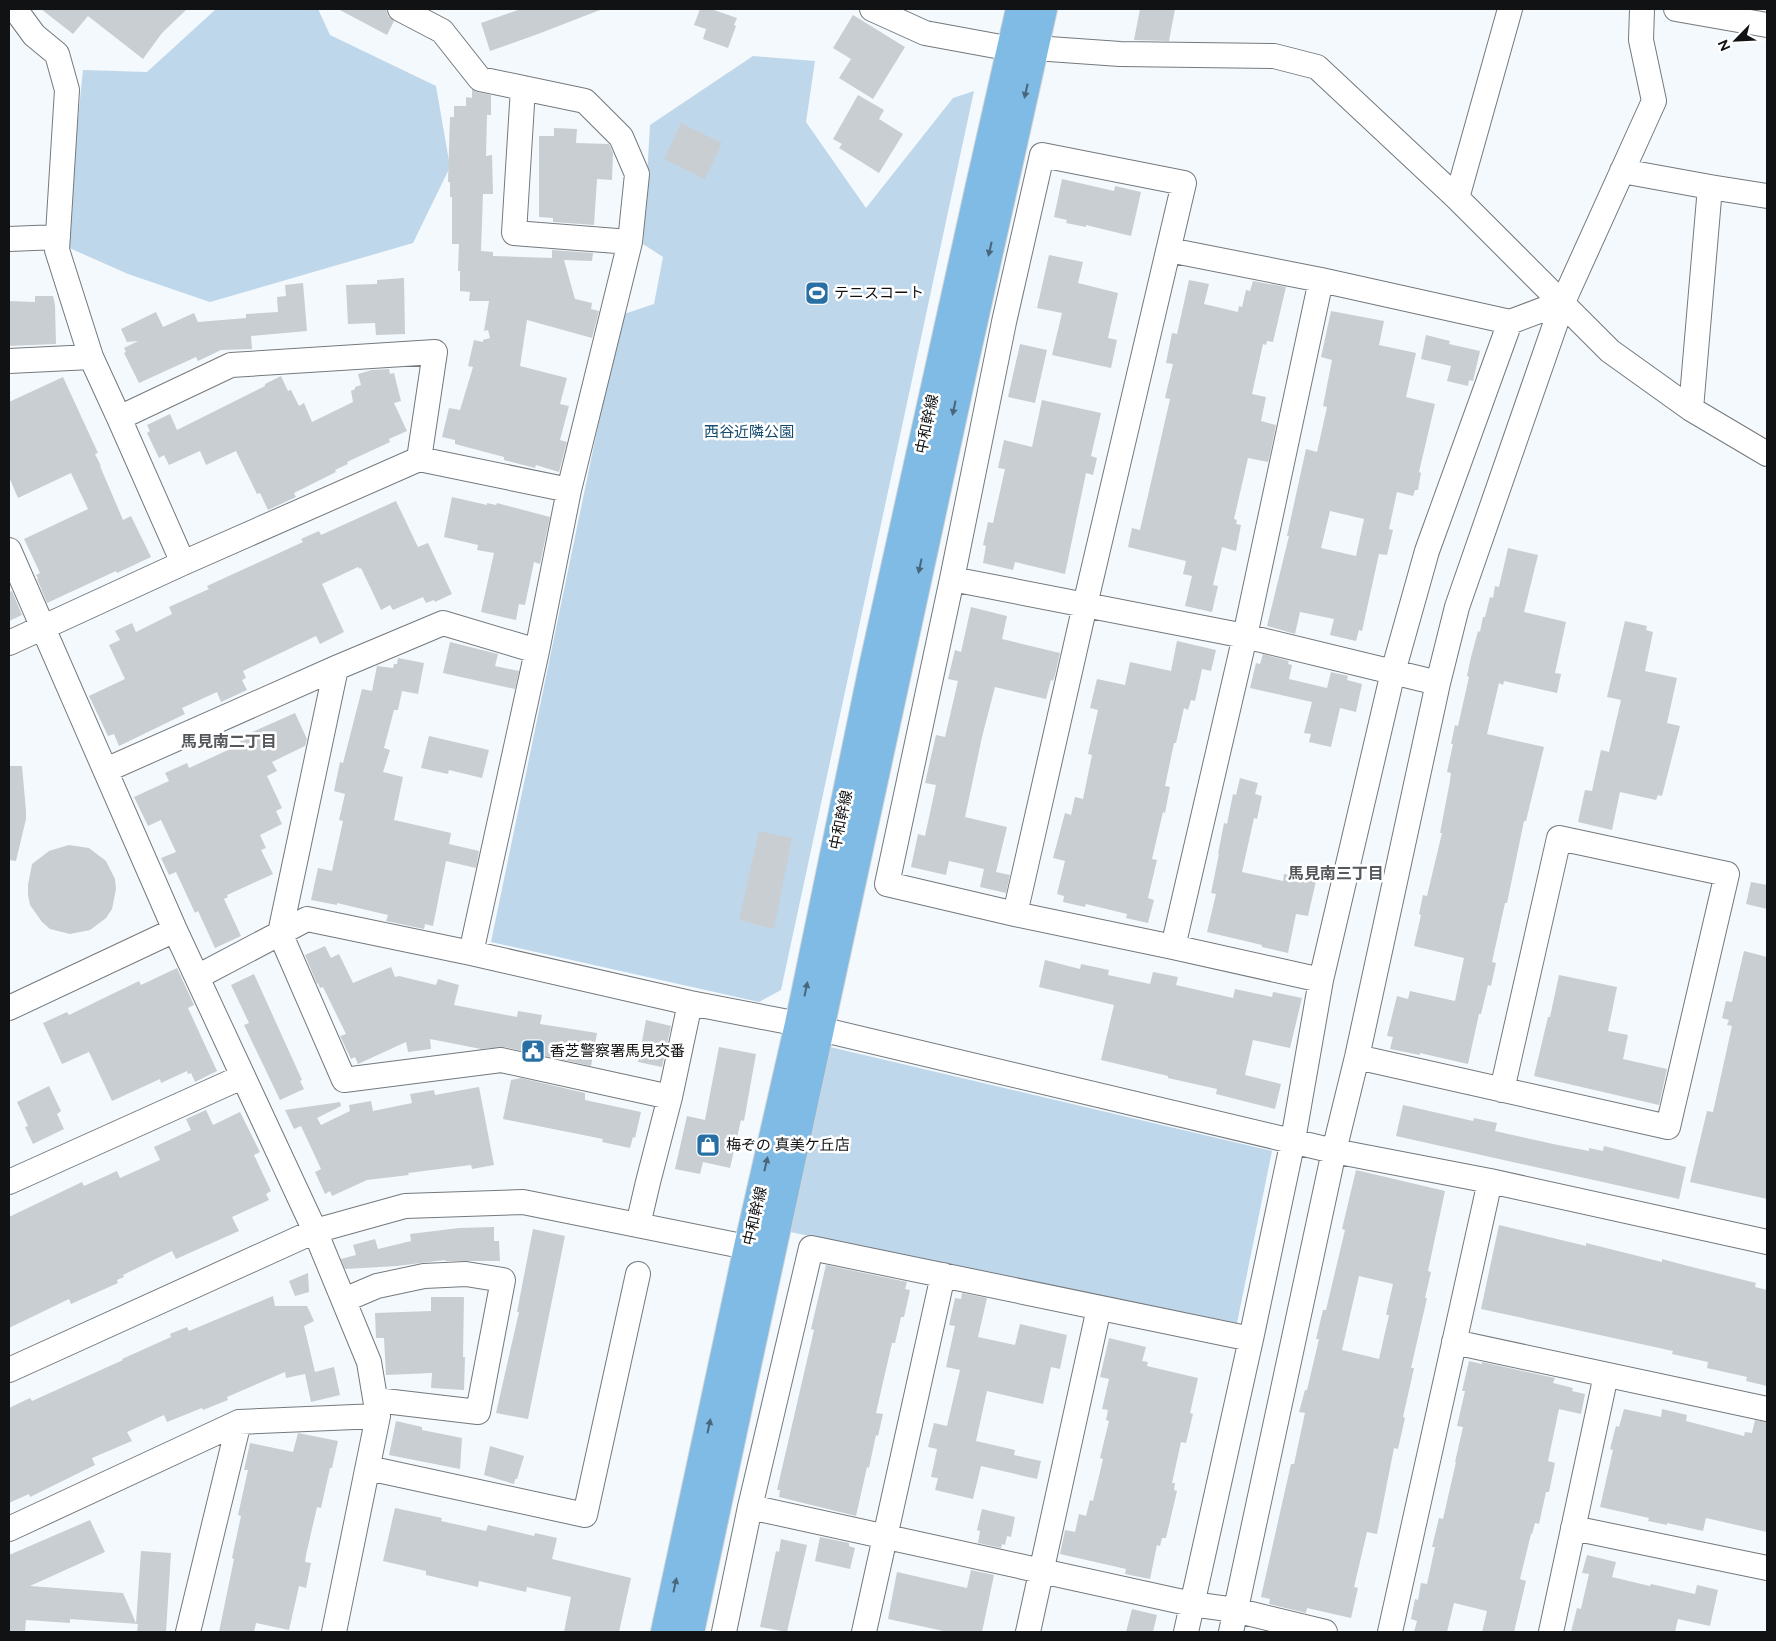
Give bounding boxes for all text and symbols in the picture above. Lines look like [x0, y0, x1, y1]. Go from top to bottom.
north arrow [1711, 15, 1761, 65]
text: N [1715, 37, 1734, 53]
one-way arrow [1021, 83, 1029, 99]
one-way arrow [986, 242, 994, 257]
sports icon: テニスコート [804, 280, 830, 306]
place label: テニスコート [834, 284, 924, 302]
street label: 中和幹線 [912, 393, 942, 455]
one-way arrow [950, 400, 958, 415]
park label: 西谷近隣公園 [704, 423, 794, 441]
one-way arrow [916, 559, 924, 574]
district label: 馬見南二丁目 [181, 732, 277, 751]
street label: 中和幹線 [826, 789, 856, 851]
district label: 馬見南三丁目 [1288, 864, 1384, 883]
one-way arrow [802, 981, 810, 996]
public building icon: 香芝警察署馬見交番 [520, 1038, 546, 1064]
place label: 香芝警察署馬見交番 [550, 1042, 685, 1060]
shop icon: 梅ぞの 真美ケ丘店 [695, 1132, 721, 1158]
place label: 梅ぞの 真美ケ丘店 [726, 1136, 850, 1154]
one-way arrow [762, 1157, 770, 1172]
street label: 中和幹線 [739, 1185, 771, 1247]
one-way arrow [705, 1418, 713, 1433]
one-way arrow [671, 1577, 679, 1592]

